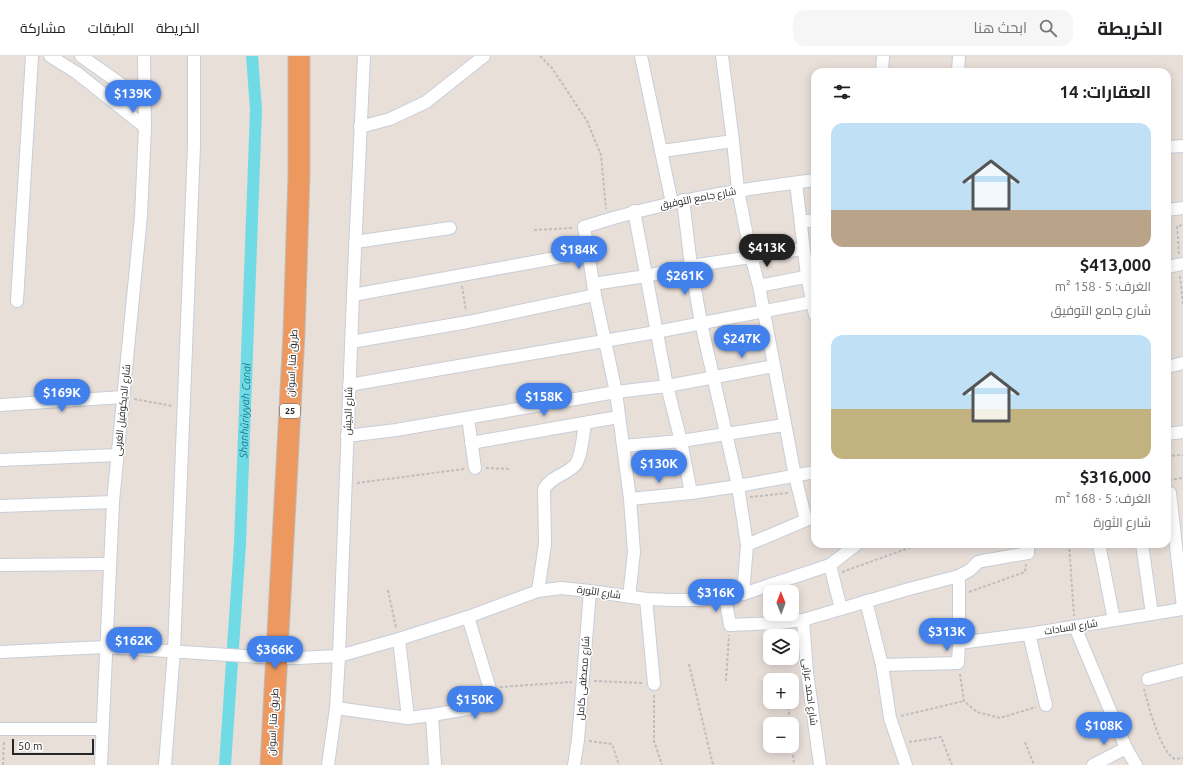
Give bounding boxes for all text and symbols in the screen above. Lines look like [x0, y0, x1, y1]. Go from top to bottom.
search box [793, 10, 1073, 46]
icon: search [1037, 17, 1059, 39]
text: الخريطة [1097, 17, 1163, 39]
text: ابحث هنا [974, 19, 1027, 36]
text: مشاركة [20, 20, 66, 36]
text: الطبقات [88, 20, 134, 36]
text: الخريطة [156, 20, 200, 36]
pin: $139K [105, 80, 161, 114]
icon: filters [831, 81, 853, 103]
text: العقارات: 14 [1059, 82, 1151, 101]
text: $139K [114, 86, 152, 100]
icon: home [955, 149, 1027, 221]
street label: شارع جامع التوفيق [659, 185, 737, 212]
pin: $413K [739, 234, 795, 268]
pin: $184K [551, 236, 607, 270]
text: $413K [748, 240, 786, 254]
text: $184K [560, 242, 598, 256]
text: $413,000 [1080, 255, 1151, 274]
pin: $261K [657, 262, 713, 296]
text: $261K [666, 268, 704, 282]
text: الغرف: 5 · 158 m² [1055, 279, 1151, 293]
text: شارع جامع التوفيق [1051, 303, 1151, 317]
pin: $247K [714, 325, 770, 359]
street label: طريق قنا, اسوان [285, 329, 300, 397]
text: $247K [723, 331, 761, 345]
icon: home [955, 361, 1027, 433]
water label: Shanhūriyyah Canal [237, 363, 253, 460]
street label: شارع الديكوفيل الغربى [112, 364, 133, 456]
pin: $169K [34, 379, 90, 413]
pin: $158K [516, 383, 572, 417]
text: $169K [43, 385, 81, 399]
street label: شارع الجيش [342, 387, 355, 435]
text: $158K [525, 389, 563, 403]
road number: 25 [280, 404, 300, 418]
pin: $130K [631, 450, 687, 484]
text: $130K [640, 456, 678, 470]
text: $316,000 [1080, 467, 1151, 486]
text: الغرف: 5 · 168 m² [1055, 491, 1151, 505]
text: شارع الثورة [1093, 515, 1151, 529]
pin: $316K [688, 579, 744, 613]
street label: شارع الثورة [576, 583, 622, 602]
text: $316K [697, 585, 735, 599]
north arrow [763, 585, 799, 621]
map controls [763, 585, 799, 753]
street label: شارع السادات [1043, 617, 1099, 638]
pin: $313K [919, 618, 975, 652]
text: $313K [928, 624, 966, 638]
pin: $162K [106, 627, 162, 661]
button: layers [763, 629, 799, 665]
text: $162K [115, 633, 153, 647]
pin: $366K [247, 636, 303, 670]
street label: شارع مصطفى كامل [575, 636, 592, 720]
text: $366K [256, 642, 294, 656]
street label: شارع احمد عرابى [799, 658, 820, 726]
button: + [763, 673, 799, 709]
pin: $150K [447, 686, 503, 720]
street label: طريق قنا, اسوان [266, 688, 281, 756]
text: $150K [456, 692, 494, 706]
pin: $108K [1076, 712, 1132, 746]
button: − [763, 717, 799, 753]
text: $108K [1085, 718, 1123, 732]
scale bar [12, 737, 94, 756]
text: 50 m [18, 740, 42, 752]

